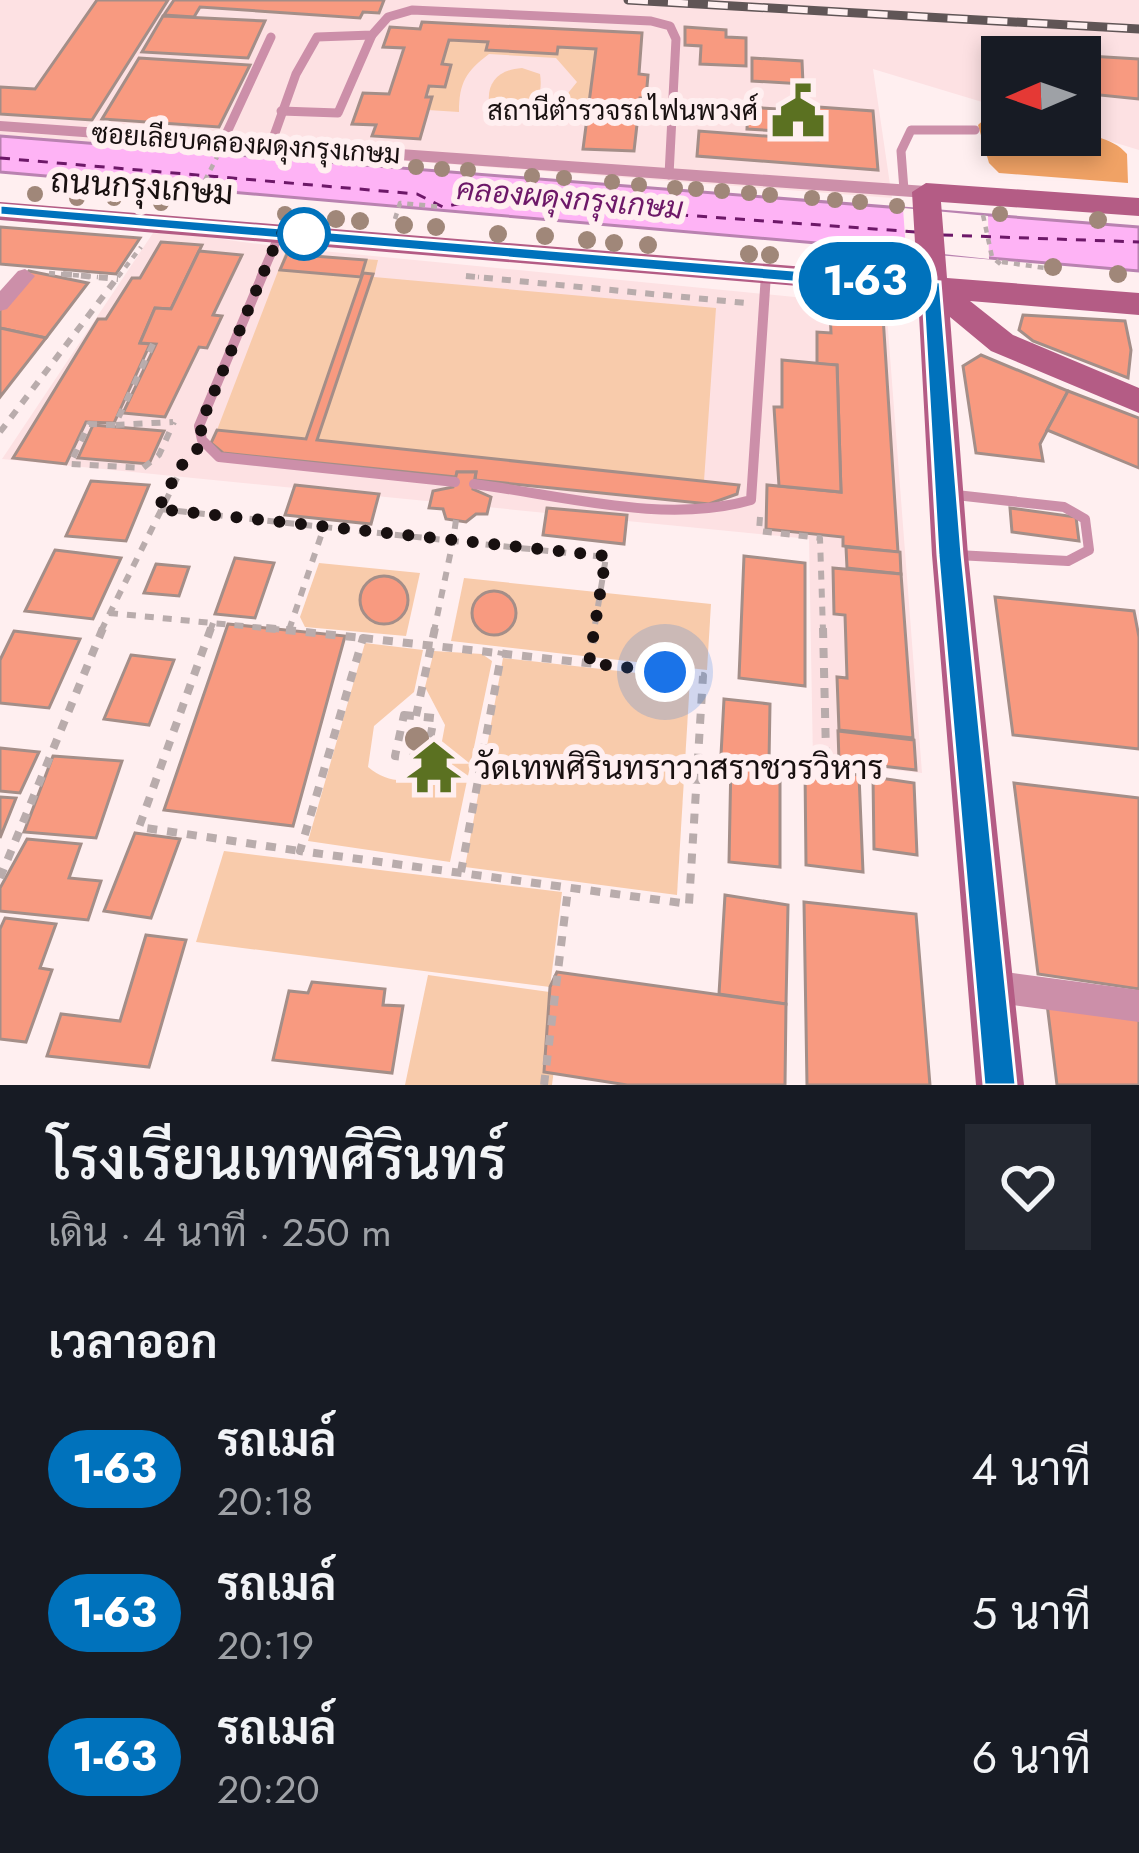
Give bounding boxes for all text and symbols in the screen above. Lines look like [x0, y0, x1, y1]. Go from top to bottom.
north arrow [981, 36, 1101, 156]
map controls [981, 36, 1101, 156]
public building icon: สถานีตำรวจรถไฟนพวงศ์ [769, 82, 827, 140]
place label: สถานีตำรวจรถไฟนพวงศ์ [487, 91, 758, 130]
street label: ซอยเลียบคลองผดุงกรุงเกษม [90, 113, 402, 174]
street label: ถนนกรุงเกษม [49, 157, 235, 216]
water label: คลองผดุงกรุงเกษม [455, 167, 685, 230]
unlabelled marker [279, 209, 329, 259]
line badge: 1-63 [781, 242, 949, 320]
text: 1-63 [823, 250, 907, 311]
your location [635, 642, 695, 702]
temple icon: วัดเทพศิรินทราวาสราชวรวิหาร [405, 738, 463, 796]
place label: วัดเทพศิรินทราวาสราชวรวิหาร [474, 744, 883, 791]
text: โรงเรียนเทพศิรินทร์ [48, 1118, 507, 1200]
button: heart [965, 1124, 1091, 1250]
text: เดิน · 4 นาที · 250 m [48, 1204, 392, 1261]
text: เวลาออก [48, 1310, 218, 1375]
text: รถเมล์ [217, 1408, 336, 1473]
text: 4 นาที [971, 1437, 1091, 1502]
text: 1-63 [72, 1438, 157, 1499]
text: 20:18 [217, 1473, 313, 1530]
text: รถเมล์ [217, 1552, 336, 1617]
text: 5 นาที [972, 1581, 1091, 1646]
text: 1-63 [72, 1582, 157, 1643]
text: 20:19 [217, 1617, 314, 1674]
text: รถเมล์ [217, 1696, 336, 1761]
text: 6 นาที [972, 1725, 1091, 1790]
text: 1-63 [72, 1726, 157, 1787]
text: 20:20 [217, 1761, 320, 1818]

